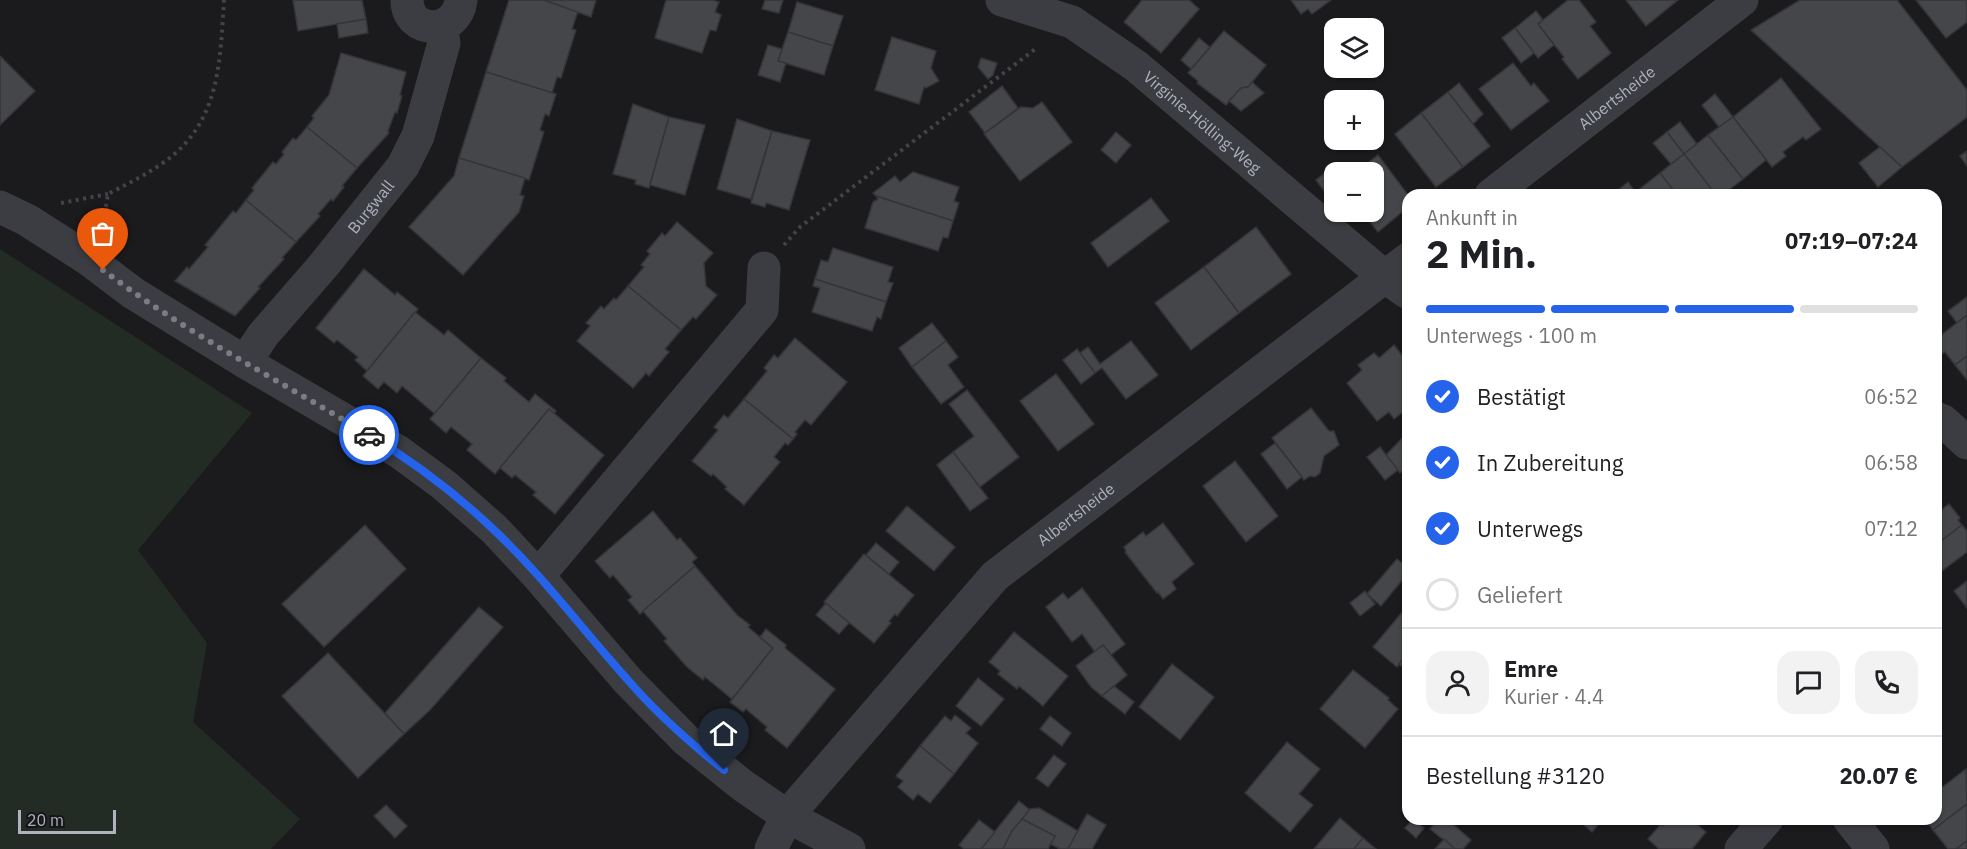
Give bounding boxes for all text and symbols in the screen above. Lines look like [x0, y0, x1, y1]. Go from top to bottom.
map controls [1324, 18, 1384, 222]
button: layers [1324, 18, 1384, 78]
street label: Albertsheide [1574, 61, 1659, 134]
street label: Virginie-Hölling-Weg [1139, 67, 1266, 178]
button: + [1324, 90, 1384, 150]
button: − [1324, 162, 1384, 222]
street label: Burgwall [343, 176, 398, 237]
text: Ankunft in [1426, 204, 1518, 231]
pin [77, 208, 128, 270]
icon: bag [86, 217, 119, 250]
text: 07:19–07:24 [1785, 226, 1918, 255]
text: 2 Min. [1426, 228, 1537, 279]
text: Unterwegs · 100 m [1426, 322, 1597, 349]
icon: check [1426, 380, 1459, 413]
text: Bestätigt [1477, 382, 1566, 411]
text: 06:52 [1864, 383, 1918, 410]
courier [339, 405, 399, 465]
icon: car [353, 419, 386, 452]
icon: check [1426, 446, 1459, 479]
text: In Zubereitung [1477, 448, 1623, 477]
text: 06:58 [1864, 449, 1918, 476]
street label: Albertsheide [1033, 478, 1118, 550]
icon: check [1426, 512, 1459, 545]
text: Unterwegs [1477, 514, 1584, 543]
text: 07:12 [1864, 515, 1918, 542]
text: Geliefert [1477, 580, 1563, 609]
button: person [1426, 651, 1489, 714]
button: chat [1777, 651, 1840, 714]
button: phone [1855, 651, 1918, 714]
text: Emre [1504, 654, 1558, 683]
text: Kurier · 4.4 [1504, 683, 1604, 710]
pin [698, 708, 749, 770]
icon: home [707, 717, 740, 750]
text: Bestellung #3120 [1426, 761, 1605, 790]
text: 20.07 € [1839, 761, 1918, 790]
scale bar [18, 807, 116, 834]
text: 20 m [27, 810, 64, 830]

